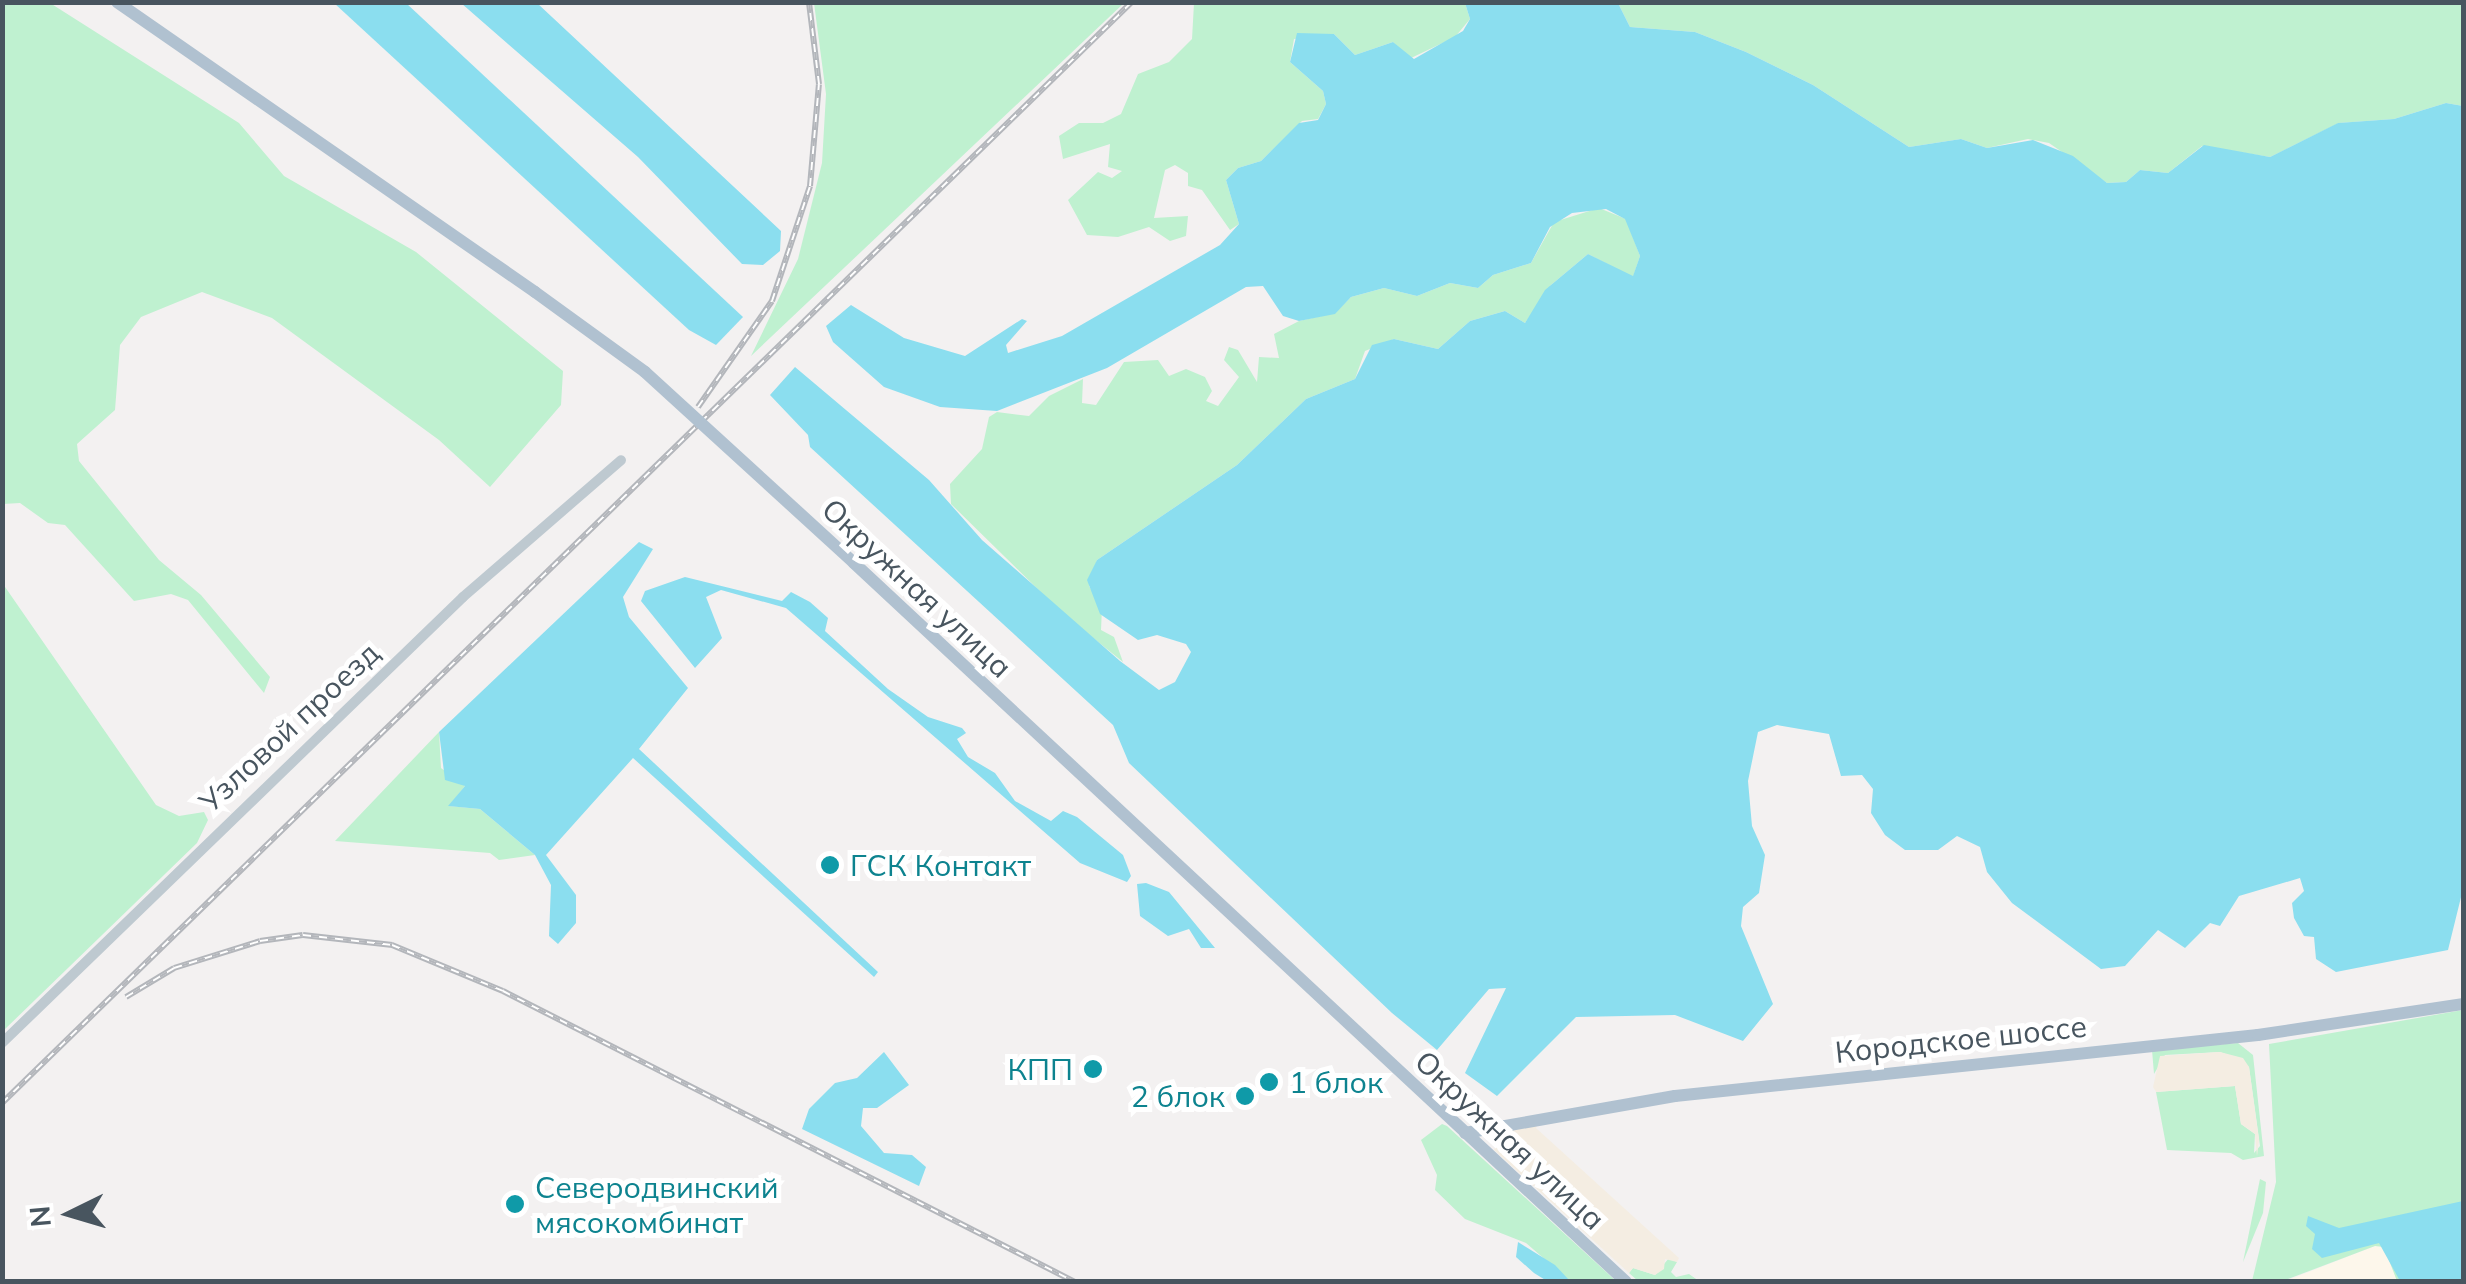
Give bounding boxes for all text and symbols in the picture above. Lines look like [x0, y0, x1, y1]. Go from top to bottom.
street label: Окружная улица [815, 491, 1019, 685]
street label: Узловой проезд [192, 634, 386, 820]
place label: ГСК Контакт [850, 847, 1031, 883]
marker: ГСК Контакт [819, 854, 841, 876]
street label: Кородское шоссе [1833, 1008, 2089, 1070]
street label: Окружная улица [1408, 1043, 1612, 1237]
place label: КПП [1007, 1051, 1073, 1087]
marker: КПП [1082, 1058, 1104, 1080]
place label: 1 блок [1289, 1064, 1383, 1100]
marker: 1 блок [1258, 1071, 1280, 1093]
place label: 2 блок [1131, 1078, 1225, 1114]
marker: 2 блок [1234, 1085, 1256, 1107]
north arrow [20, 1164, 120, 1264]
place label: Северодвинский мясокомбинат [535, 1169, 779, 1240]
marker: Северодвинский мясокомбинат [504, 1193, 526, 1215]
text: N [21, 1205, 58, 1229]

